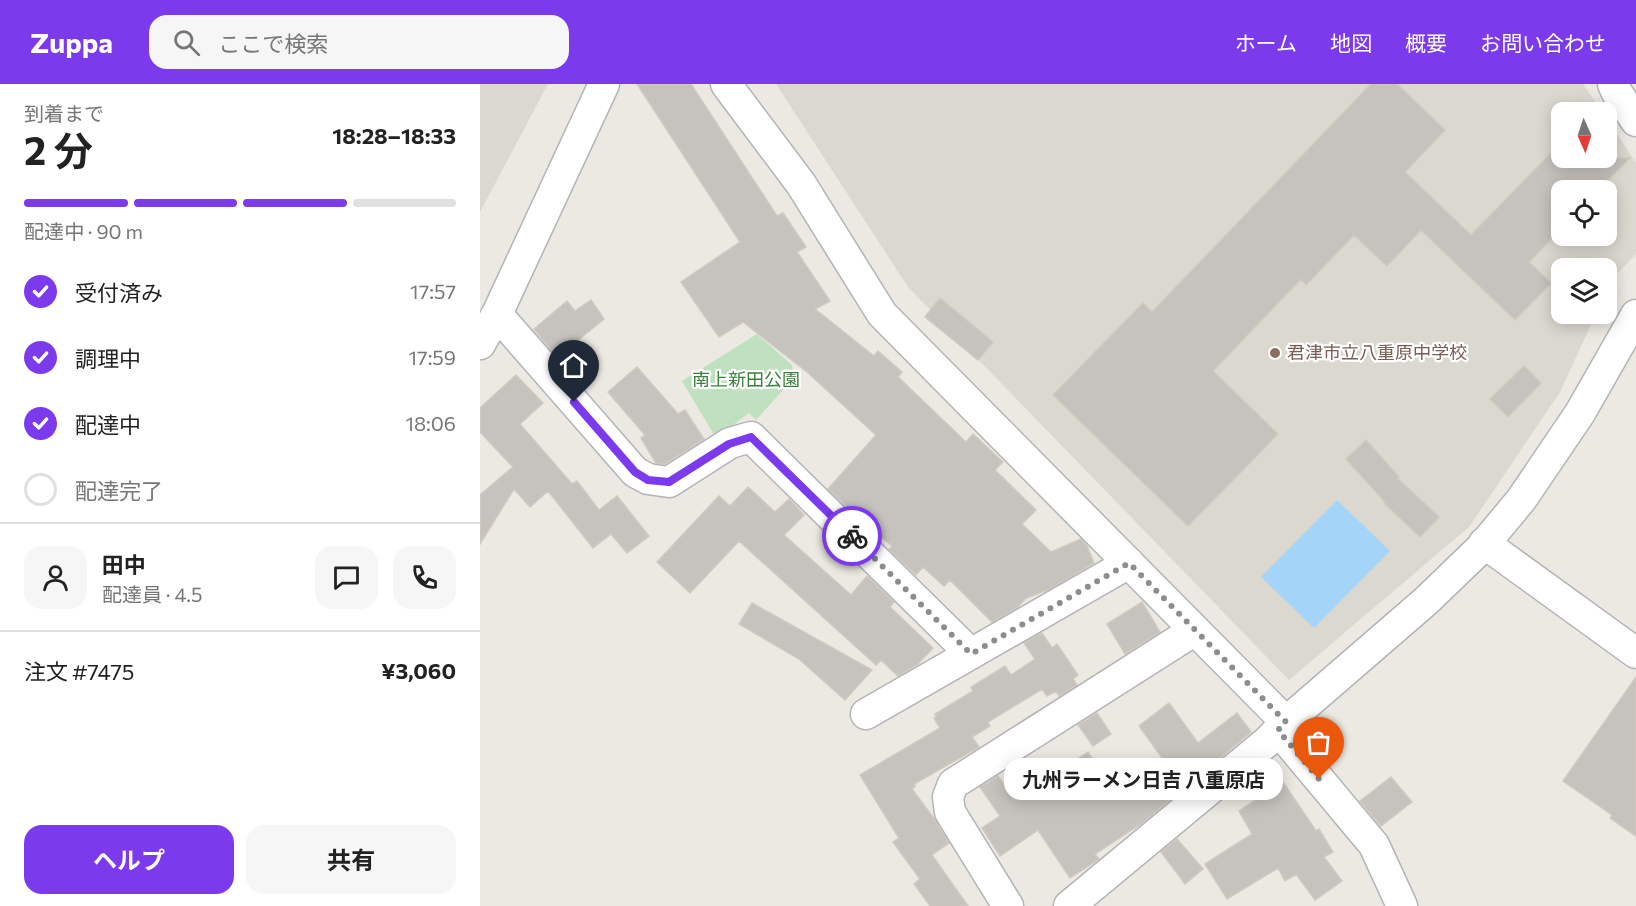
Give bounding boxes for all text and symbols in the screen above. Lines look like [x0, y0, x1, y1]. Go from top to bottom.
search box [149, 15, 569, 69]
text: Zuppa [30, 25, 113, 59]
icon: search [170, 26, 203, 59]
text: ここで検索 [218, 30, 328, 57]
text: ホーム [1235, 30, 1297, 55]
text: 地図 [1330, 30, 1372, 55]
text: 概要 [1405, 30, 1447, 55]
text: お問い合わせ [1480, 30, 1606, 55]
text: 到着まで [24, 101, 104, 125]
north arrow [1551, 102, 1617, 168]
map controls [1551, 102, 1617, 324]
text: 18:28–18:33 [332, 122, 456, 149]
text: 2 分 [24, 125, 93, 173]
button: locate [1551, 180, 1617, 246]
text: 配達中 · 90 m [24, 219, 143, 243]
button: layers [1551, 258, 1617, 324]
icon: check [24, 275, 57, 308]
text: 受付済み [75, 279, 163, 306]
text: 17:57 [410, 279, 456, 303]
pin [548, 340, 599, 402]
icon: check [24, 341, 57, 374]
place label: 君津市立八重原中学校 [1287, 341, 1467, 363]
text: 調理中 [75, 345, 141, 372]
text: 17:59 [409, 345, 456, 369]
marker: 君津市立八重原中学校 [1268, 346, 1282, 360]
icon: home [557, 349, 590, 382]
park label: 南上新田公園 [692, 368, 800, 390]
icon: check [24, 407, 57, 440]
text: 配達中 [75, 411, 141, 438]
text: 18:06 [405, 411, 456, 435]
text: 配達完了 [75, 477, 163, 504]
courier [822, 506, 882, 566]
icon: bike [836, 520, 869, 553]
button: person [24, 546, 87, 609]
button: chat [315, 546, 378, 609]
button: phone [393, 546, 456, 609]
text: 田中 [102, 551, 146, 578]
text: 配達員 · 4.5 [102, 582, 202, 606]
text: ¥3,060 [381, 657, 456, 684]
text: 注文 #7475 [24, 658, 135, 685]
pin [1293, 717, 1344, 779]
icon: bag [1302, 726, 1335, 759]
callout: 九州ラーメン日吉 八重原店 [1004, 758, 1283, 800]
text: 九州ラーメン日吉 八重原店 [1022, 767, 1265, 791]
button: ヘルプ [24, 825, 234, 894]
button: 共有 [246, 825, 456, 894]

